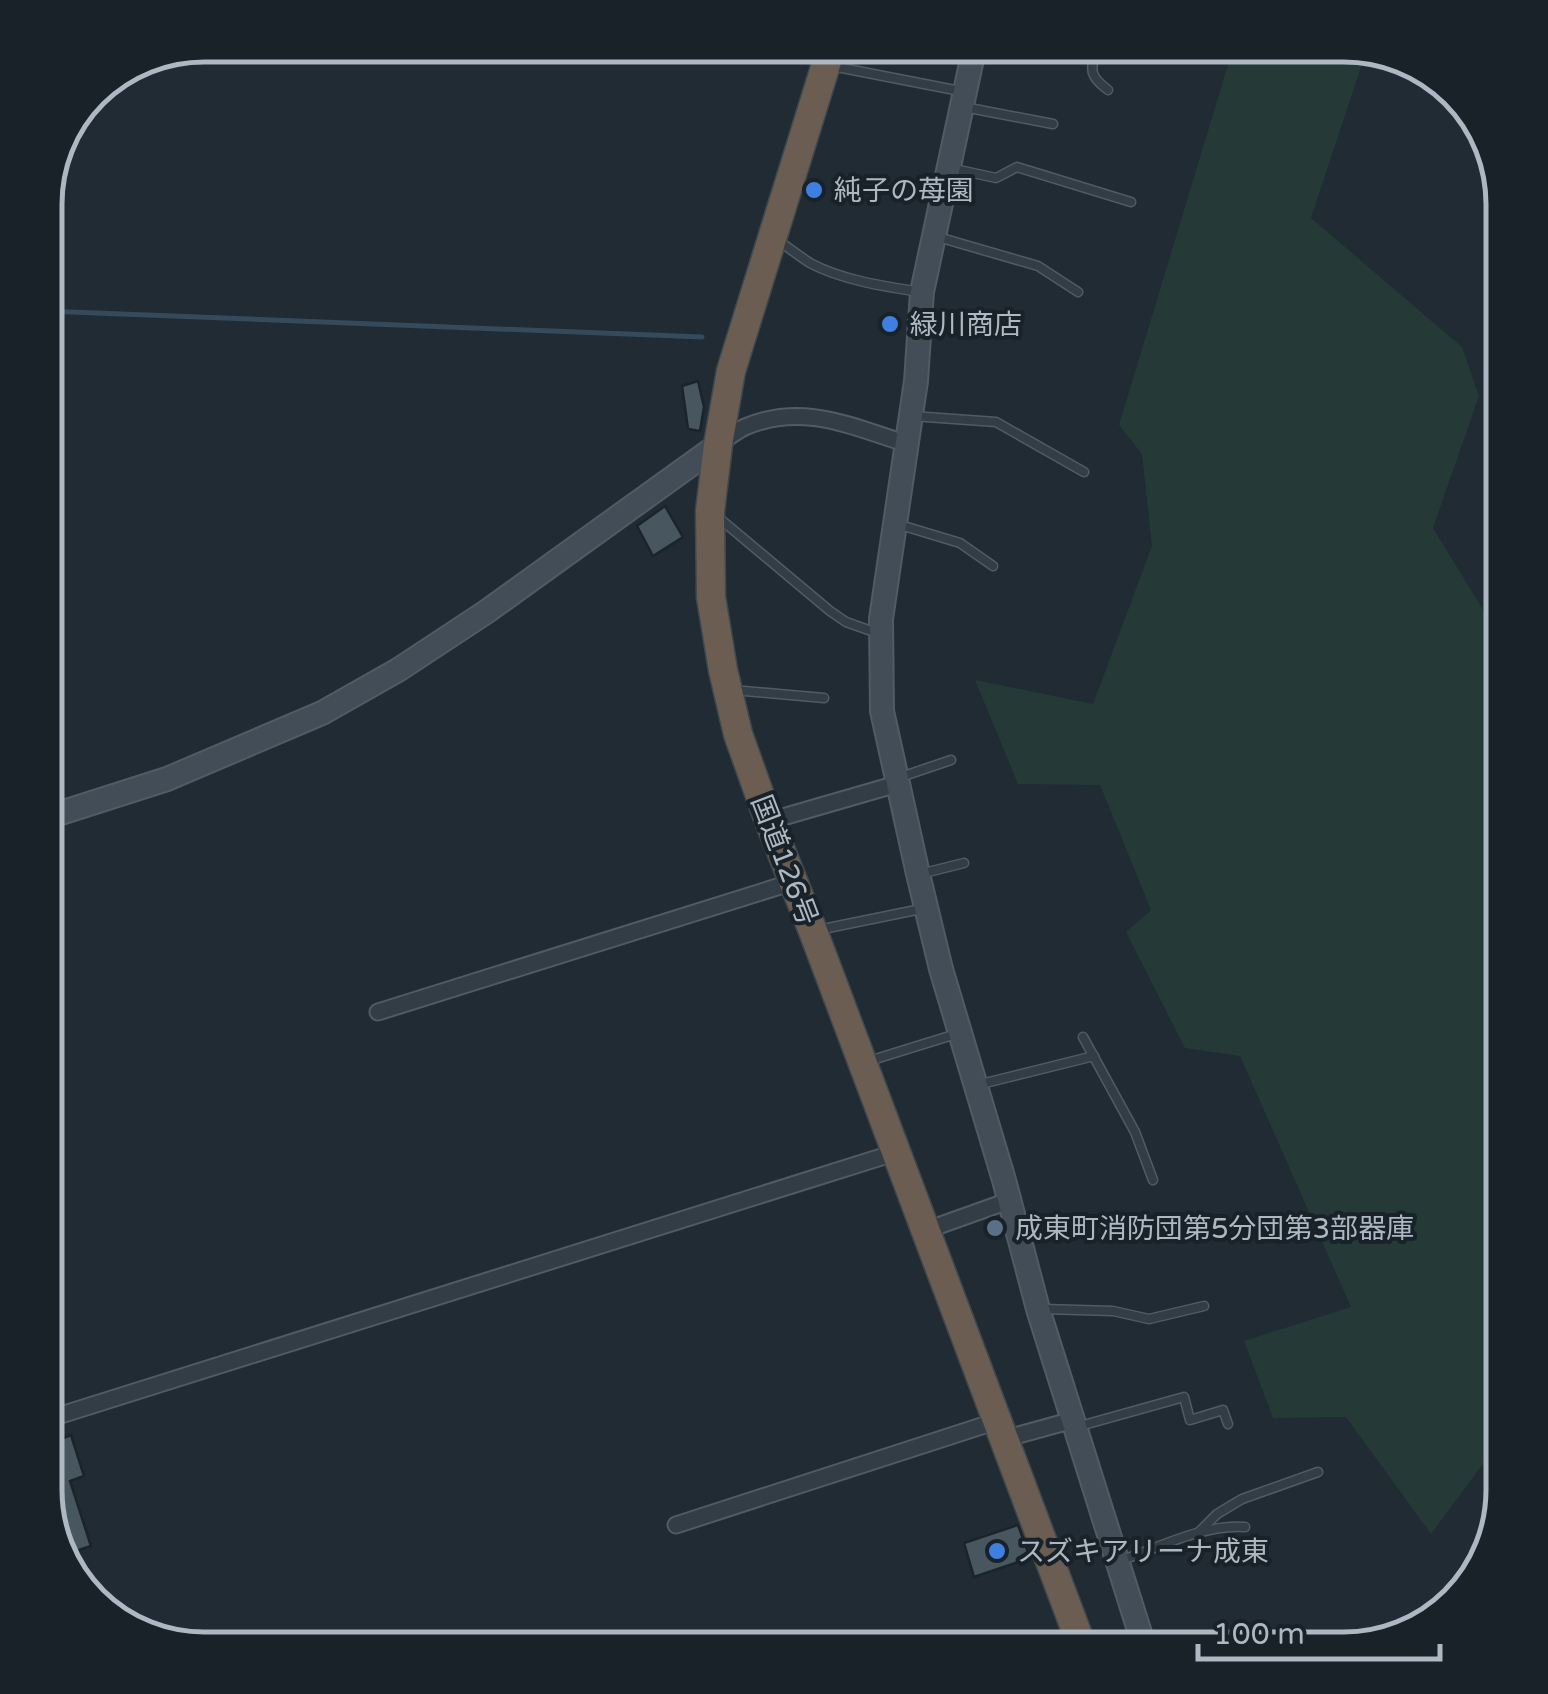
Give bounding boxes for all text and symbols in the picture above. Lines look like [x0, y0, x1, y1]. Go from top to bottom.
place label: 純子の苺園 [834, 174, 974, 208]
marker: 純子の苺園 [803, 179, 825, 201]
place label: 緑川商店 [910, 308, 1022, 342]
marker: 緑川商店 [879, 313, 901, 335]
street label: 国道126号 [744, 790, 824, 930]
place label: 成東町消防団第5分団第3部器庫 [1015, 1212, 1414, 1246]
marker: 成東町消防団第5分団第3部器庫 [984, 1217, 1006, 1239]
place label: スズキアリーナ成東 [1017, 1535, 1269, 1569]
marker: スズキアリーナ成東 [986, 1540, 1008, 1562]
scale bar [1198, 1599, 1440, 1661]
text: 100 m [1213, 1616, 1305, 1653]

